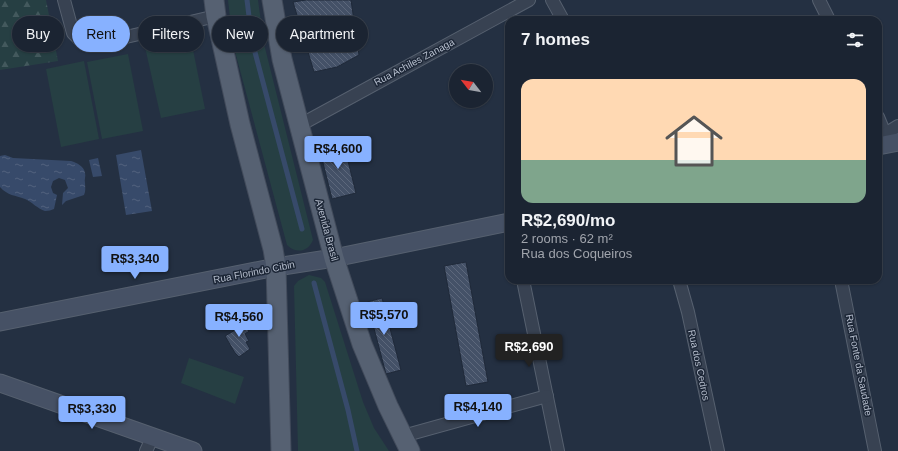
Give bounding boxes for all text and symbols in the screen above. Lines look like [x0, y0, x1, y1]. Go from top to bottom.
chip: Buy [12, 16, 64, 52]
chip: Rent [72, 16, 130, 52]
chip: Filters [138, 16, 204, 52]
chip: New [212, 16, 268, 52]
chip: Apartment [276, 16, 368, 52]
icon: filters [844, 29, 866, 51]
text: 7 homes [521, 30, 590, 49]
street label: Rua Achiles Zanaga [372, 36, 456, 88]
north arrow [449, 64, 493, 108]
map controls [449, 64, 493, 108]
icon: home [658, 105, 730, 177]
pin: R$4,600 [301, 136, 375, 170]
text: R$4,600 [313, 141, 363, 156]
street label: Avenida Brasil [313, 198, 341, 262]
text: R$2,690/mo [521, 211, 616, 230]
text: 2 rooms · 62 m² [521, 231, 613, 246]
pin: R$3,340 [98, 246, 172, 280]
text: Rua dos Coqueiros [521, 246, 632, 261]
text: R$3,340 [110, 251, 160, 266]
street label: Rua Florindo Cibin [212, 259, 296, 285]
pin: R$5,570 [347, 302, 421, 336]
pin: R$4,560 [202, 304, 276, 338]
text: R$5,570 [359, 307, 409, 322]
text: R$4,560 [214, 309, 264, 324]
street label: Rua Fonte da Saudade [844, 313, 874, 417]
street label: Rua dos Cedros [686, 329, 712, 401]
pin: R$2,690 [492, 334, 566, 368]
text: R$2,690 [504, 339, 554, 354]
pin: R$4,140 [441, 394, 515, 428]
pin: R$3,330 [55, 396, 129, 430]
text: R$4,140 [453, 399, 503, 414]
text: R$3,330 [67, 401, 117, 416]

